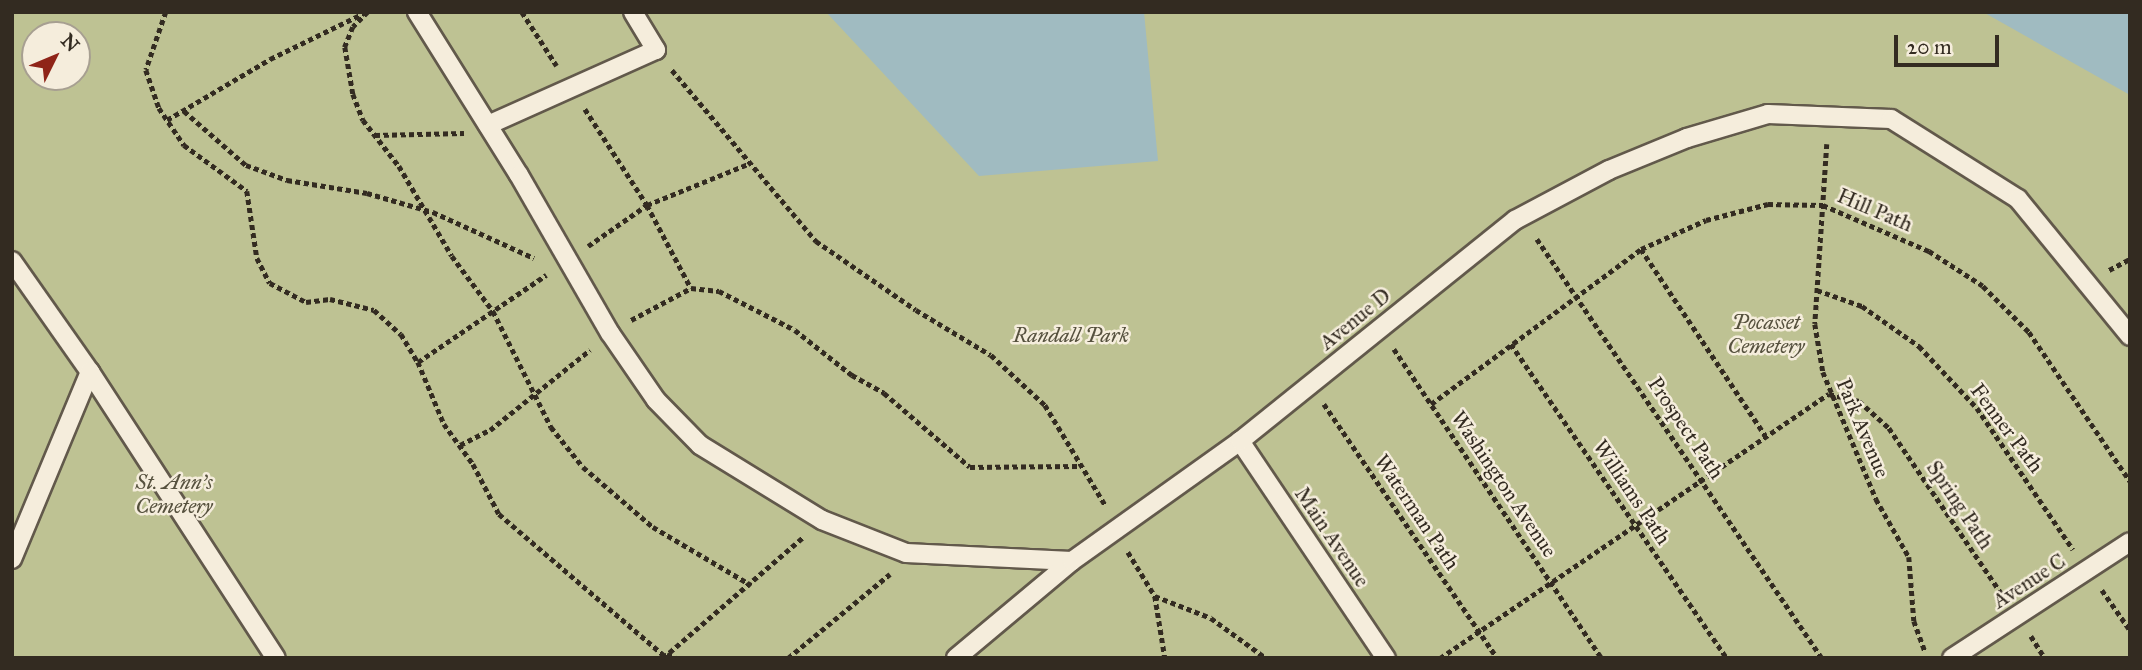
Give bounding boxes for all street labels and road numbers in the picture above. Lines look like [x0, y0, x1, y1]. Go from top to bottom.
street label: Hill Path [1834, 183, 1916, 237]
street label: Avenue D [1314, 283, 1396, 355]
street label: Prospect Path [1643, 372, 1729, 484]
street label: Park Avenue [1831, 375, 1895, 481]
street label: Fenner Path [1965, 378, 2049, 478]
street label: Washington Avenue [1446, 406, 1562, 562]
street label: Williams Path [1588, 435, 1676, 549]
street label: Waterman Path [1369, 449, 1465, 575]
street label: Spring Path [1921, 456, 1999, 554]
street label: Main Avenue [1289, 482, 1375, 592]
street label: Avenue C [1988, 548, 2070, 614]

